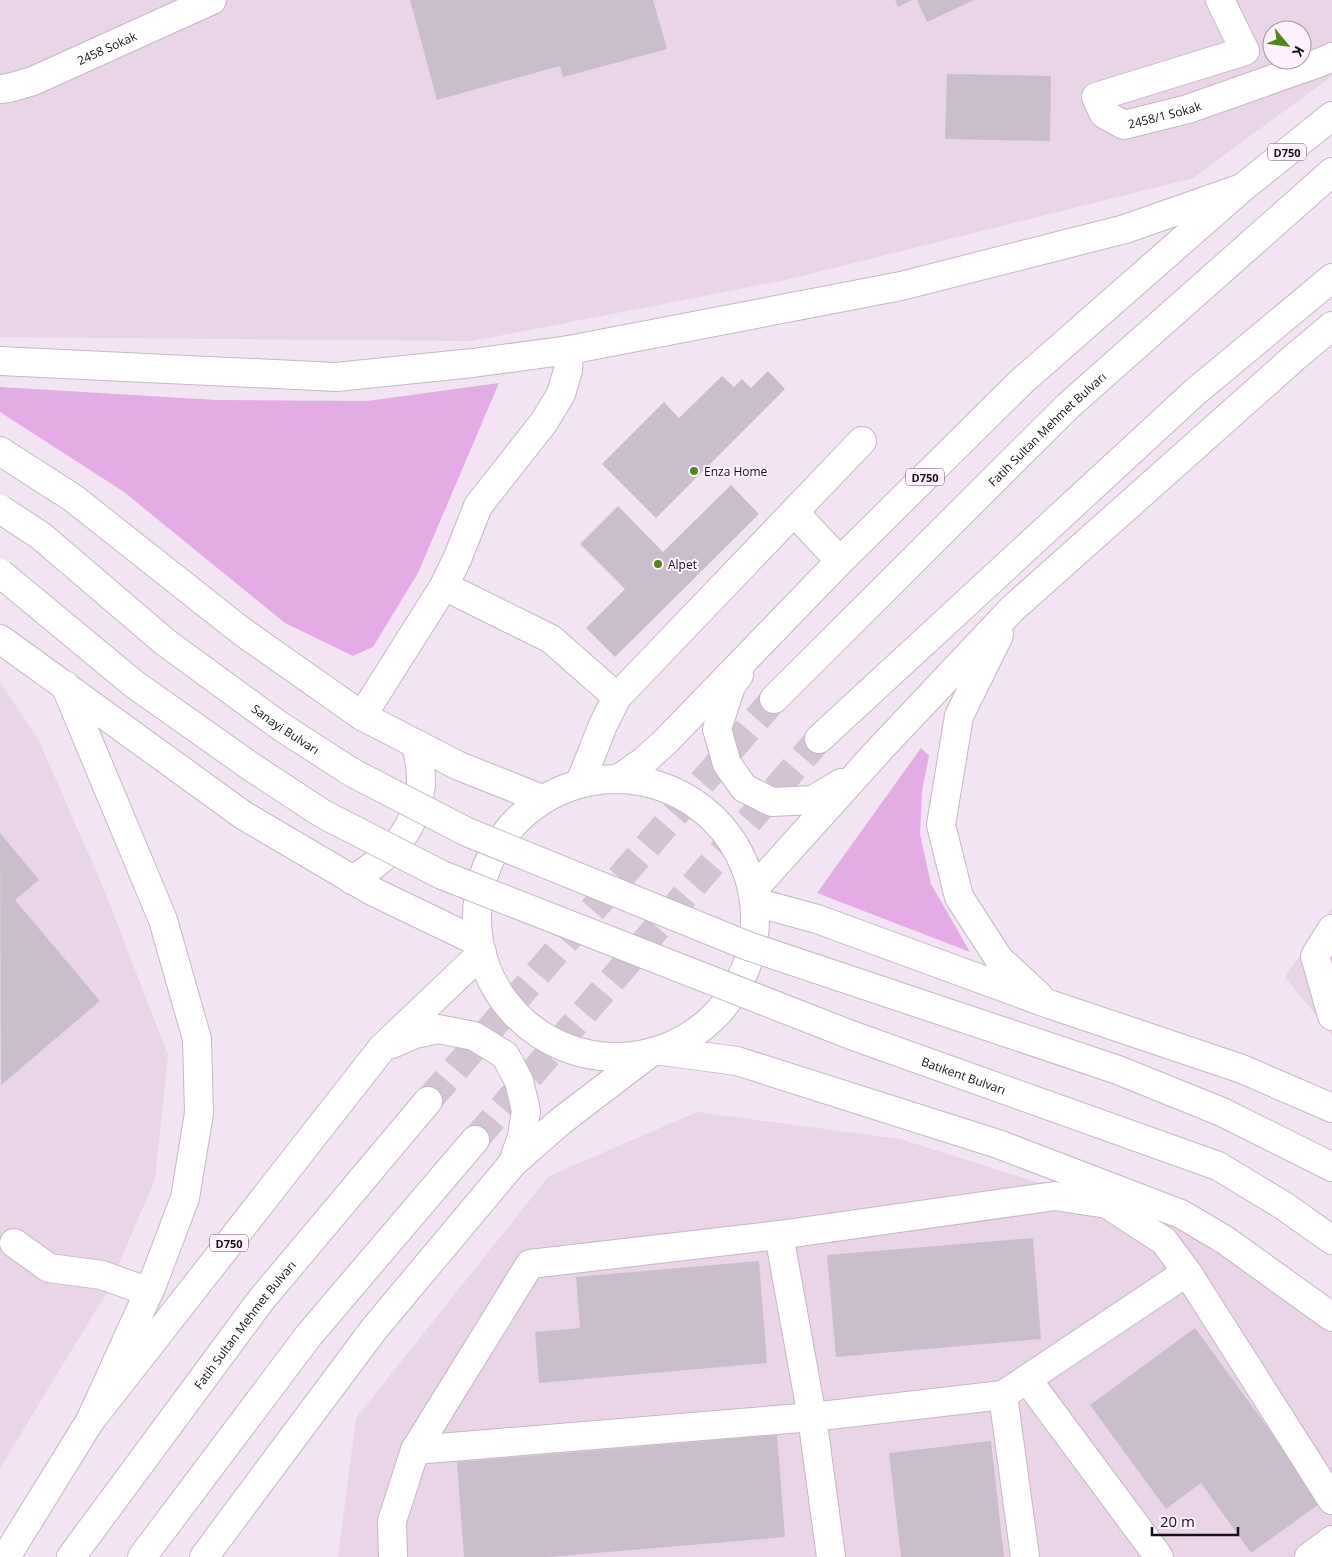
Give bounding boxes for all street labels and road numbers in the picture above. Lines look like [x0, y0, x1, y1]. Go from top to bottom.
street label: 2458 Sokak [74, 26, 140, 69]
street label: 2458/1 Sokak [1126, 96, 1204, 132]
road number: D750 [1268, 144, 1306, 160]
street label: Fatih Sultan Mehmet Bulvarı [984, 368, 1110, 490]
road number: D750 [906, 468, 944, 486]
street label: Sanayi Bulvarı [249, 700, 323, 758]
street label: Batıkent Bulvarı [919, 1052, 1008, 1098]
road number: D750 [210, 1234, 248, 1252]
street label: Fatih Sultan Mehmet Bulvarı [190, 1257, 299, 1392]

